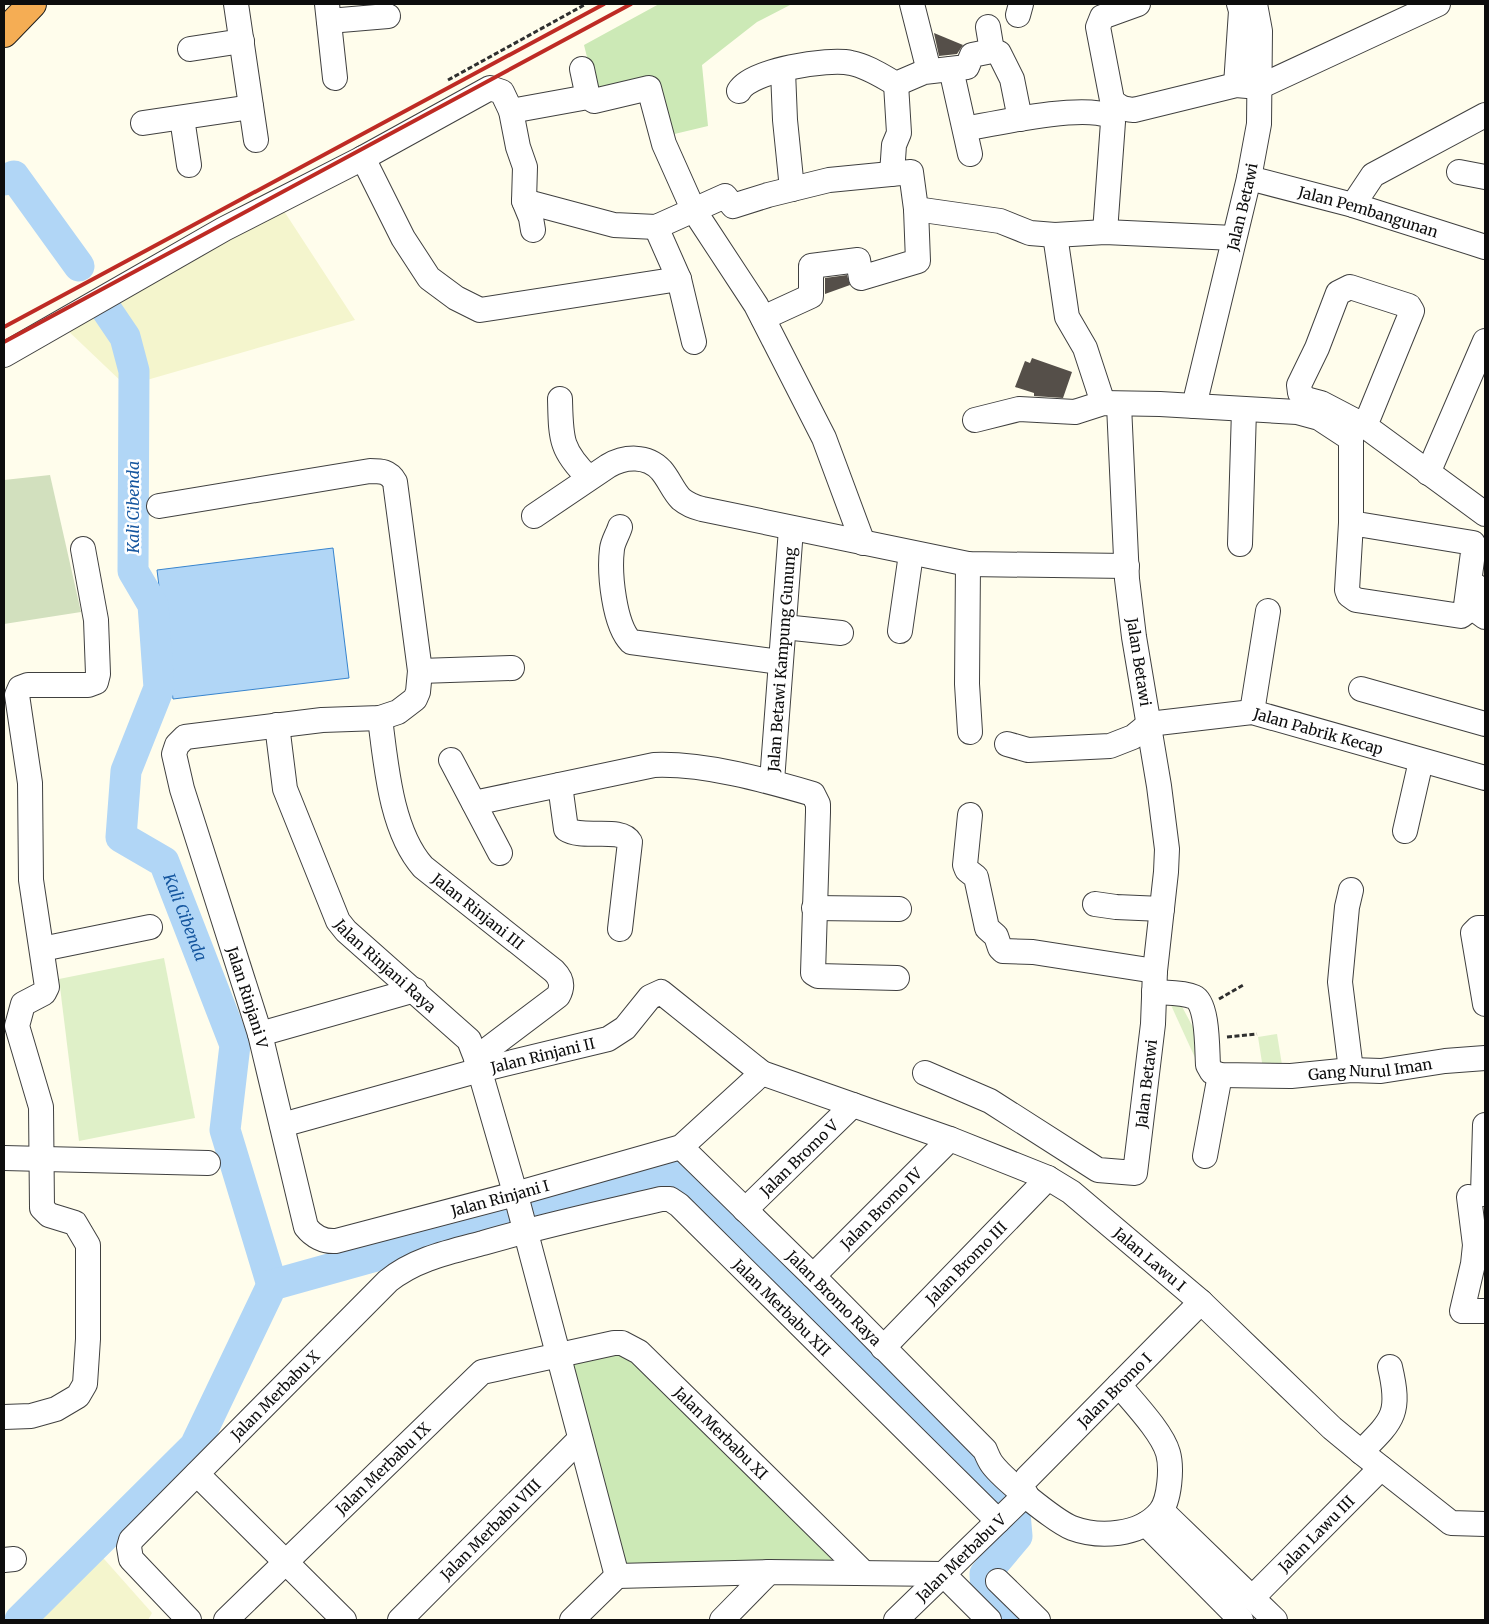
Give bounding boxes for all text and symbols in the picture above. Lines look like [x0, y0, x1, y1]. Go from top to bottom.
street label: Jalan Betawi [1222, 161, 1261, 253]
street label: Jalan Pembangunan [1296, 182, 1441, 241]
water label: Kali Cibenda [123, 461, 143, 554]
street label: Jalan Betawi Kampung Gunung [763, 546, 799, 773]
street label: Jalan Betawi [1122, 615, 1155, 708]
street label: Jalan Pabrik Kecap [1251, 703, 1385, 758]
street label: Jalan Rinjani III [428, 868, 528, 953]
water label: Kali Cibenda [159, 869, 211, 964]
street label: Jalan Rinjani Raya [330, 914, 440, 1016]
street label: Jalan Rinjani V [223, 943, 273, 1051]
street label: Jalan Rinjani II [488, 1033, 597, 1077]
street label: Jalan Betawi [1131, 1038, 1161, 1130]
street label: Gang Nurul Iman [1307, 1054, 1433, 1084]
street label: Jalan Bromo V [755, 1115, 843, 1201]
street label: Jalan Bromo IV [835, 1163, 926, 1254]
street label: Jalan Rinjani I [448, 1175, 551, 1220]
street label: Jalan Bromo III [921, 1217, 1011, 1309]
street label: Jalan Lawu I [1109, 1222, 1190, 1295]
street label: Jalan Bromo Raya [782, 1245, 886, 1349]
street label: Jalan Merbabu XII [729, 1254, 835, 1360]
street label: Jalan Merbabu X [226, 1346, 324, 1444]
street label: Jalan Bromo I [1072, 1349, 1155, 1432]
street label: Jalan Merbabu XI [669, 1382, 772, 1483]
street label: Jalan Merbabu IX [331, 1418, 434, 1519]
street label: Jalan Merbabu VIII [435, 1475, 545, 1584]
street label: Jalan Lawu III [1273, 1491, 1358, 1576]
street label: Jalan Merbabu V [911, 1509, 1010, 1606]

